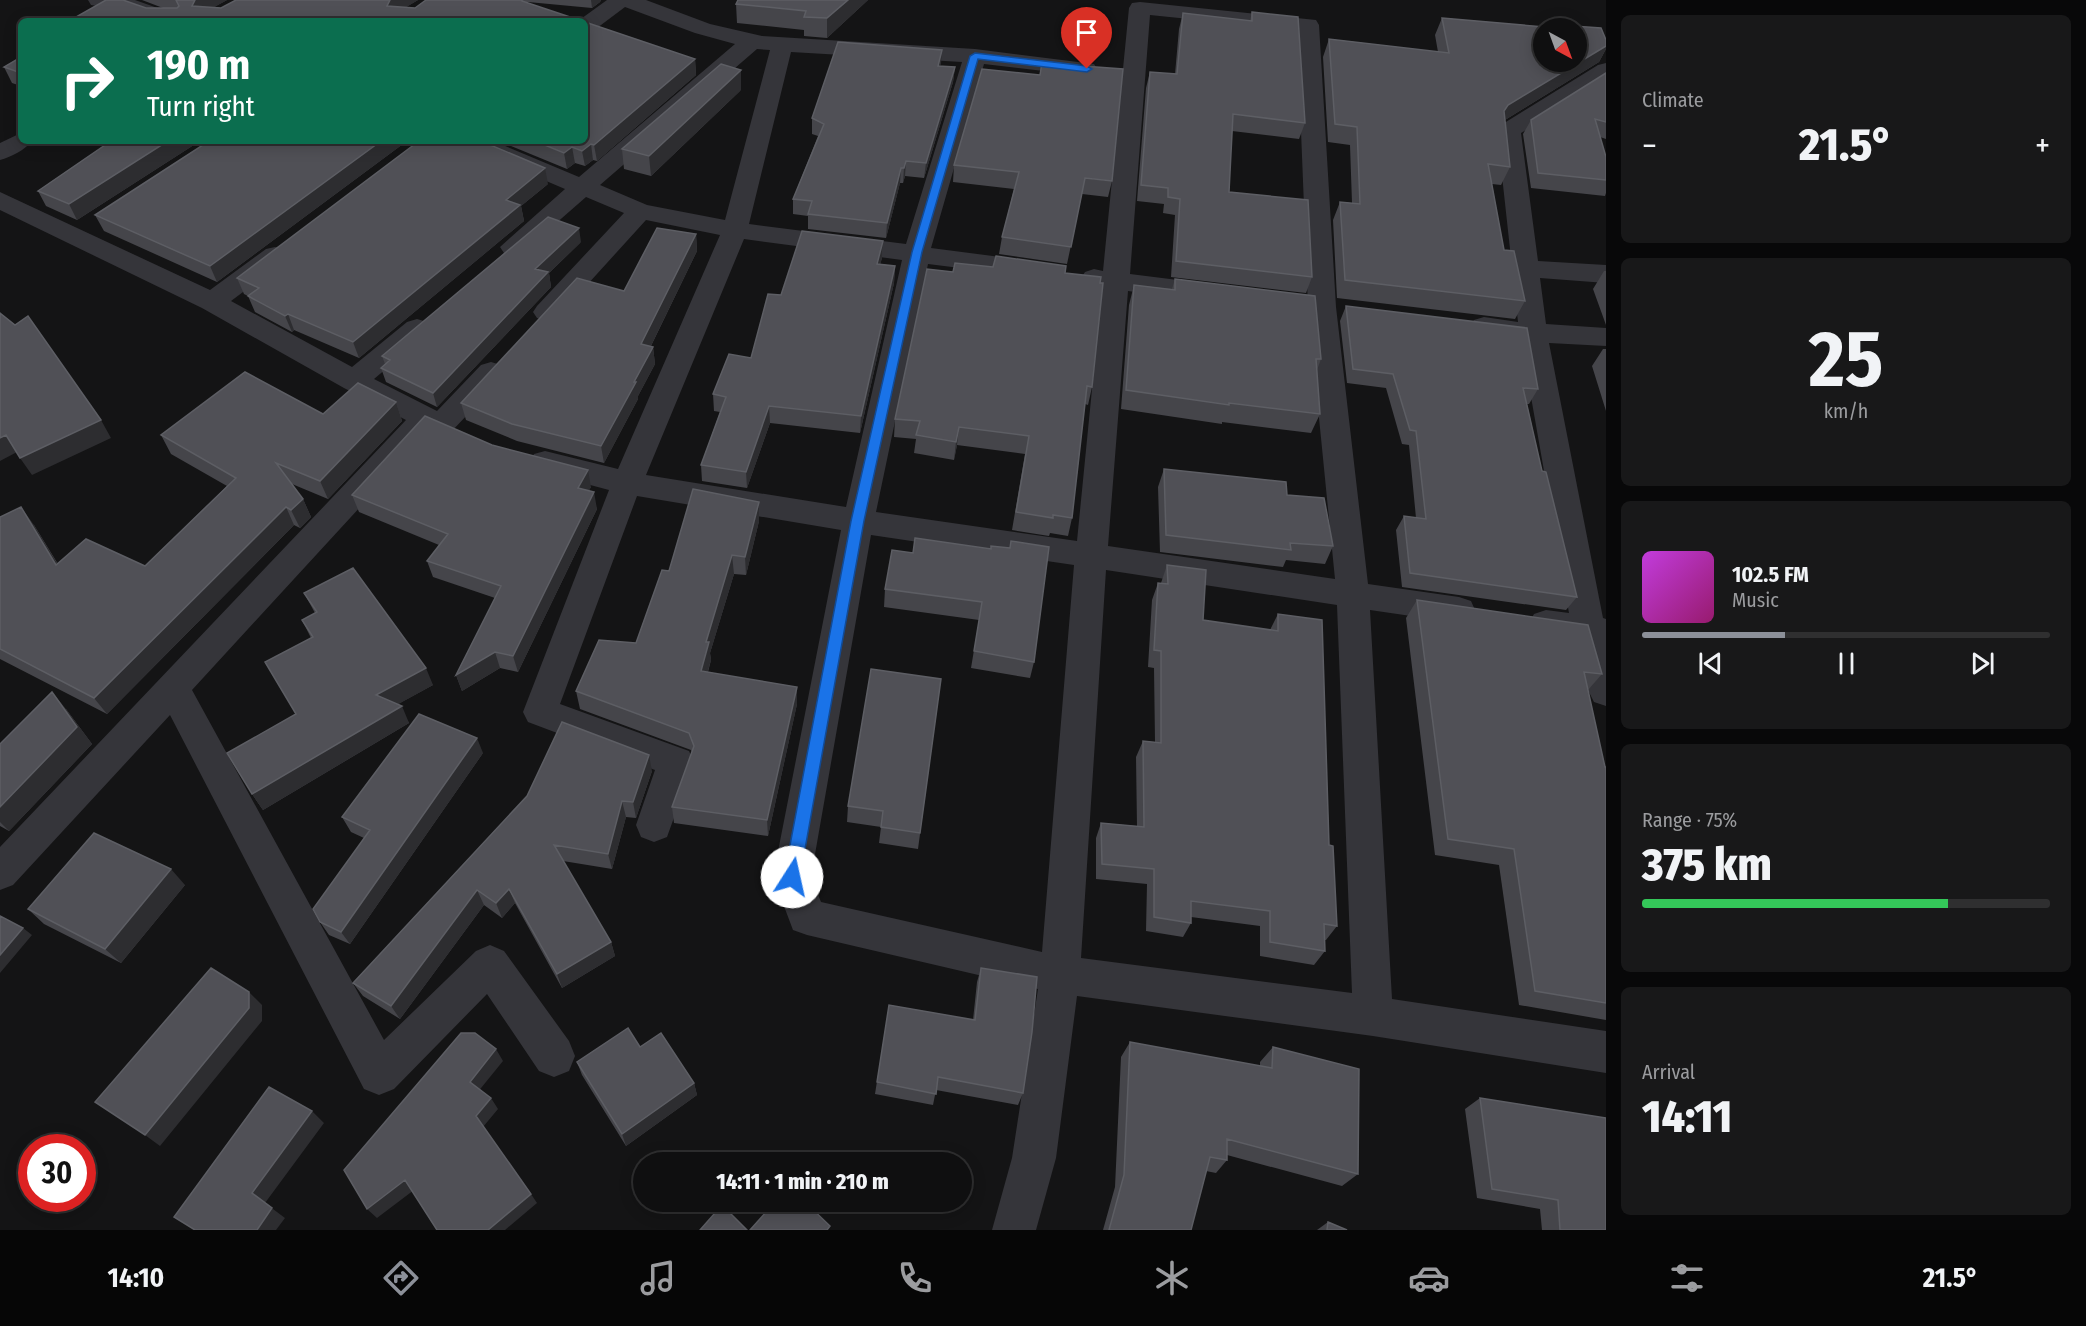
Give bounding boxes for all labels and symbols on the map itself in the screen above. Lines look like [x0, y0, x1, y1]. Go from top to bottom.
pin [1061, 7, 1112, 69]
north arrow [1533, 18, 1587, 72]
position arrow [760, 845, 824, 909]
speed limit sign: 30 [18, 1134, 96, 1212]

